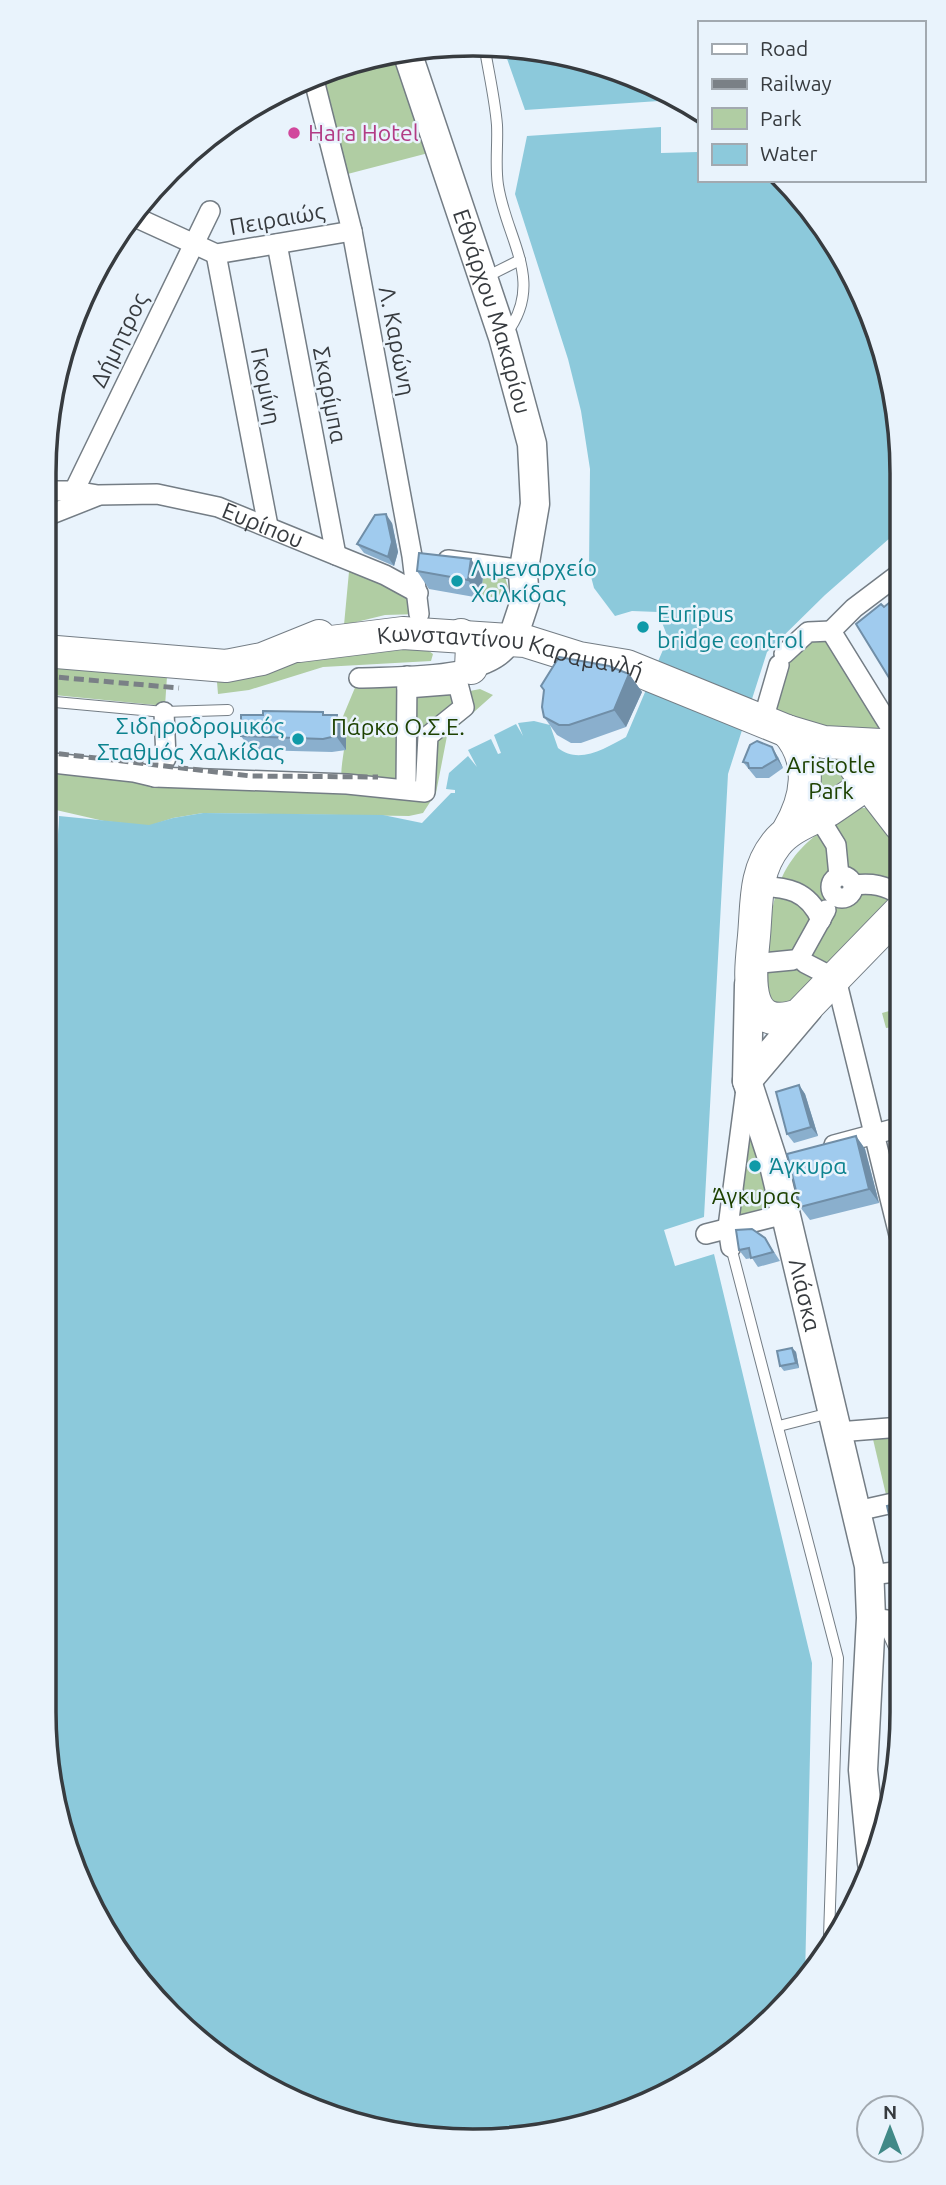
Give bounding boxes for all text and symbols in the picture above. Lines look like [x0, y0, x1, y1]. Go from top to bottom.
legend [698, 21, 925, 182]
text: Road [760, 36, 808, 60]
text: Railway [760, 71, 832, 95]
text: Park [760, 106, 802, 130]
place label: Hara Hotel [308, 120, 419, 145]
marker: Hara Hotel [286, 125, 302, 141]
text: Water [760, 141, 818, 165]
street label: Πειραιώς [227, 198, 327, 240]
street label: Εθνάρχου Μακαρίου [449, 206, 536, 416]
street label: Λ. Καρώνη [375, 284, 420, 398]
street label: Δήμητρος [85, 289, 153, 391]
street label: Σκαρίμπα [309, 344, 352, 446]
street label: Γκομίνη [247, 345, 286, 427]
street label: Ευρίπου [219, 497, 307, 552]
place label: Λιμεναρχείο Χαλκίδας [471, 555, 597, 607]
marker: Λιμεναρχείο Χαλκίδας [449, 573, 465, 589]
place label: Euripus bridge control [657, 601, 804, 652]
street label: Κωνσταντίνου Καραμανλή [376, 619, 648, 683]
marker: Euripus bridge control [635, 619, 651, 635]
place label: Σιδηροδρομικός Σταθμός Χαλκίδας [97, 713, 284, 765]
park label: Πάρκο Ο.Σ.Ε. [331, 714, 465, 739]
marker: Σιδηροδρομικός Σταθμός Χαλκίδας [290, 731, 306, 747]
park label: Aristotle Park [786, 752, 876, 803]
place label: Άγκυρα [769, 1153, 847, 1178]
marker: Άγκυρα [747, 1158, 763, 1174]
park label: Άγκυρας [712, 1183, 800, 1209]
street label: Λιάσκα [785, 1256, 826, 1334]
north arrow [855, 2094, 925, 2164]
text: N [883, 2101, 897, 2123]

